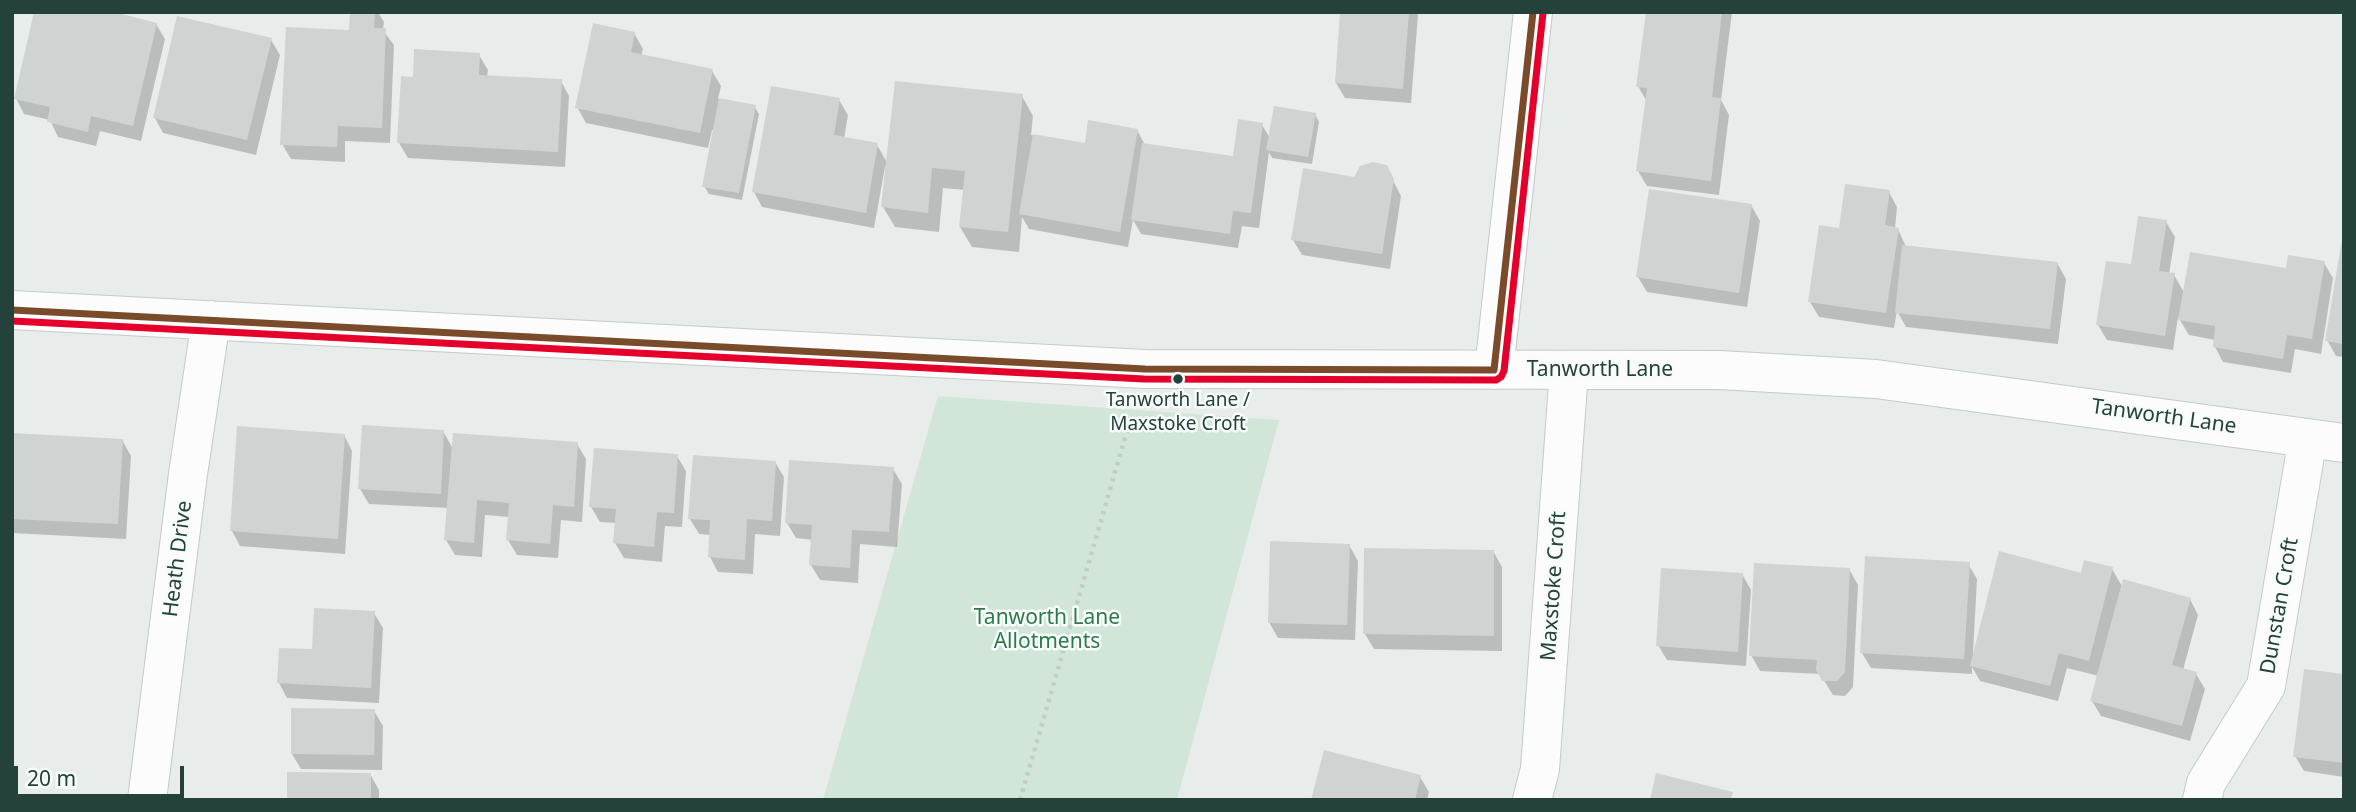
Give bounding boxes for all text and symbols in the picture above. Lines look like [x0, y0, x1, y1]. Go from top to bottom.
street label: Tanworth Lane [1527, 357, 1673, 383]
marker: Tanworth Lane / Maxstoke Croft [1171, 372, 1185, 386]
place label: Tanworth Lane / Maxstoke Croft [1106, 390, 1250, 434]
street label: Tanworth Lane [2090, 394, 2238, 440]
street label: Heath Drive [158, 499, 198, 619]
street label: Maxstoke Croft [1536, 510, 1572, 662]
street label: Dunstan Croft [2256, 536, 2304, 676]
park label: Tanworth Lane Allotments [974, 605, 1120, 655]
scale bar [18, 752, 187, 796]
text: 20 m [27, 764, 76, 792]

